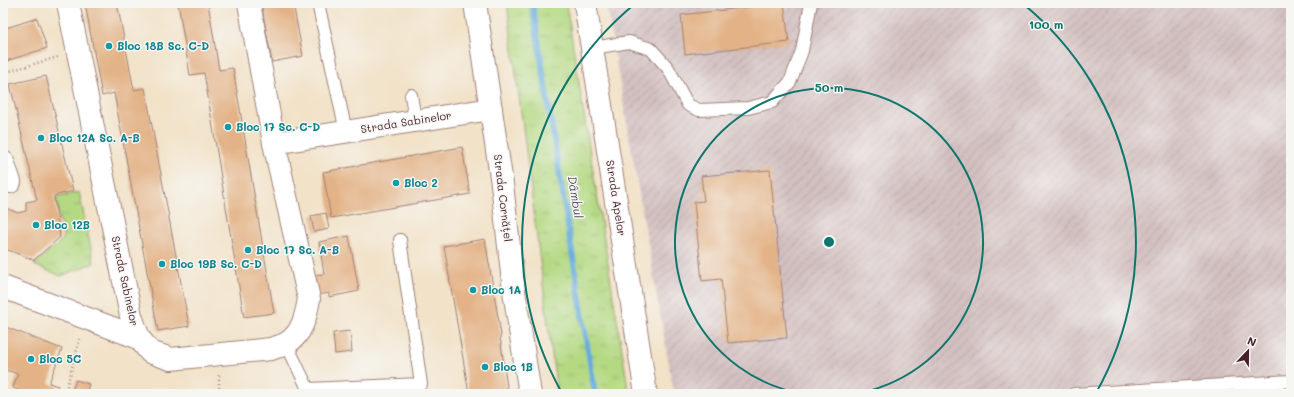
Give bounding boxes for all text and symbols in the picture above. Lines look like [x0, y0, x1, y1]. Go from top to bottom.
text: 100 m [1029, 16, 1063, 32]
place label: Bloc 18B Sc. C-D [117, 38, 209, 53]
marker: Bloc 18B Sc. C-D [104, 41, 114, 51]
text: 50 m [815, 79, 843, 95]
street label: Strada Sabinelor [359, 107, 452, 136]
place label: Bloc 17 Sc. C-D [236, 119, 320, 134]
marker: Bloc 17 Sc. C-D [223, 122, 233, 132]
place label: Bloc 12A Sc. A-B [49, 130, 140, 145]
marker: Bloc 12A Sc. A-B [36, 133, 46, 143]
street label: Strada Cornățel [491, 153, 516, 243]
street label: Strada Apelor [603, 159, 630, 237]
place label: Bloc 2 [404, 175, 438, 190]
water label: Dâmbul [565, 175, 587, 219]
marker: Bloc 2 [391, 178, 401, 188]
place label: Bloc 12B [44, 217, 90, 232]
marker: Bloc 12B [31, 220, 41, 230]
street label: Strada Sabinelor [109, 234, 142, 327]
centre of rings [822, 235, 836, 249]
place label: Bloc 17 Sc. A-B [256, 242, 339, 257]
marker: Bloc 17 Sc. A-B [243, 245, 253, 255]
place label: Bloc 19B Sc. C-D [170, 256, 262, 271]
marker: Bloc 19B Sc. C-D [157, 259, 167, 269]
place label: Bloc 1A [481, 282, 521, 297]
marker: Bloc 1A [468, 285, 478, 295]
north arrow [1228, 331, 1268, 371]
text: N [1245, 333, 1259, 350]
place label: Bloc 5C [39, 351, 81, 366]
marker: Bloc 5C [26, 354, 36, 364]
place label: Bloc 1B [493, 359, 533, 374]
marker: Bloc 1B [480, 362, 490, 372]

